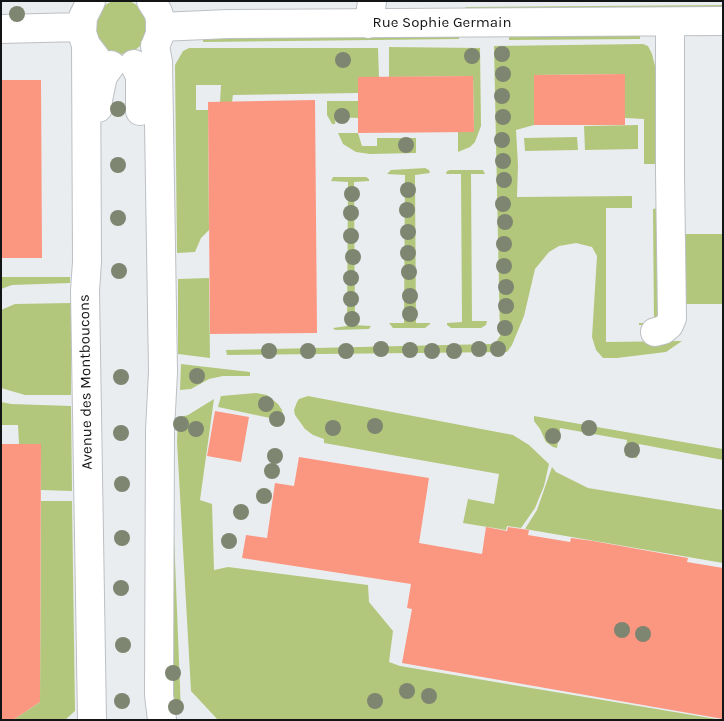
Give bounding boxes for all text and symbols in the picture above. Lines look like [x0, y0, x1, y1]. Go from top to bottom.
street label: Rue Sophie Germain [373, 14, 511, 32]
street label: Avenue des Montboucons [75, 294, 97, 470]

